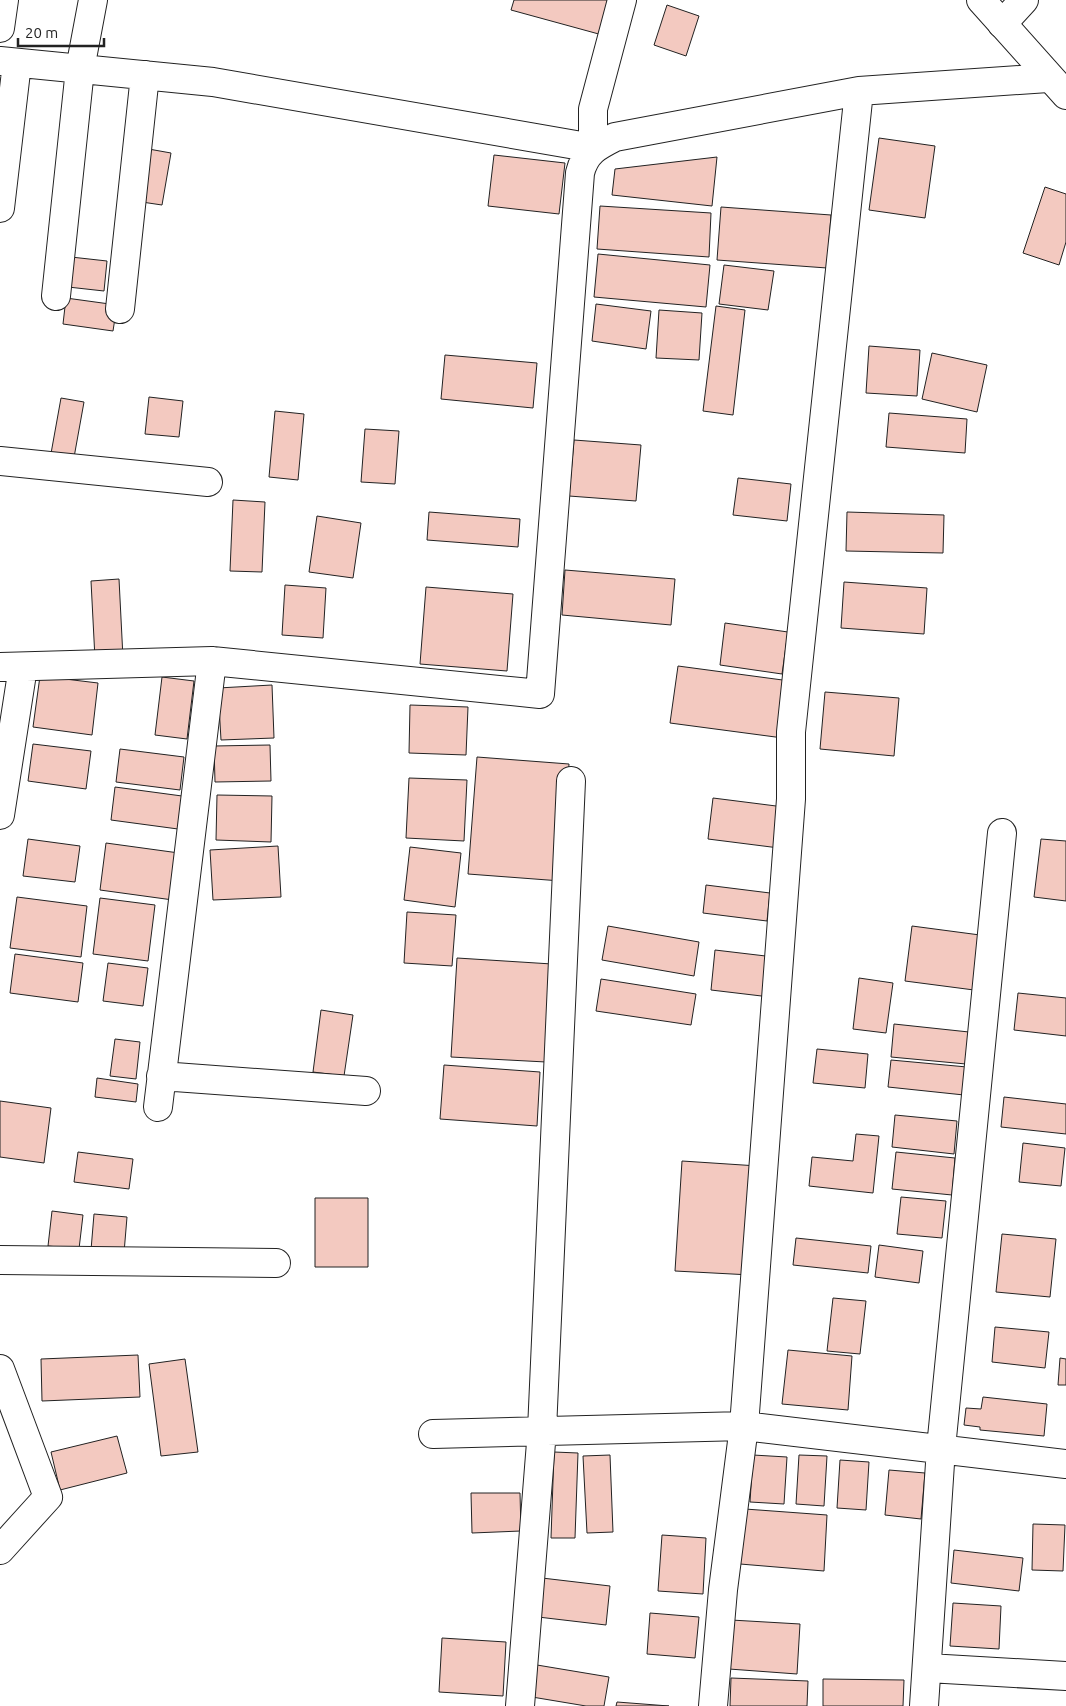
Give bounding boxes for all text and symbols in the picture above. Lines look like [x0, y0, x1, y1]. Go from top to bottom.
scale bar [18, 15, 104, 47]
text: 20 m [25, 24, 58, 41]

